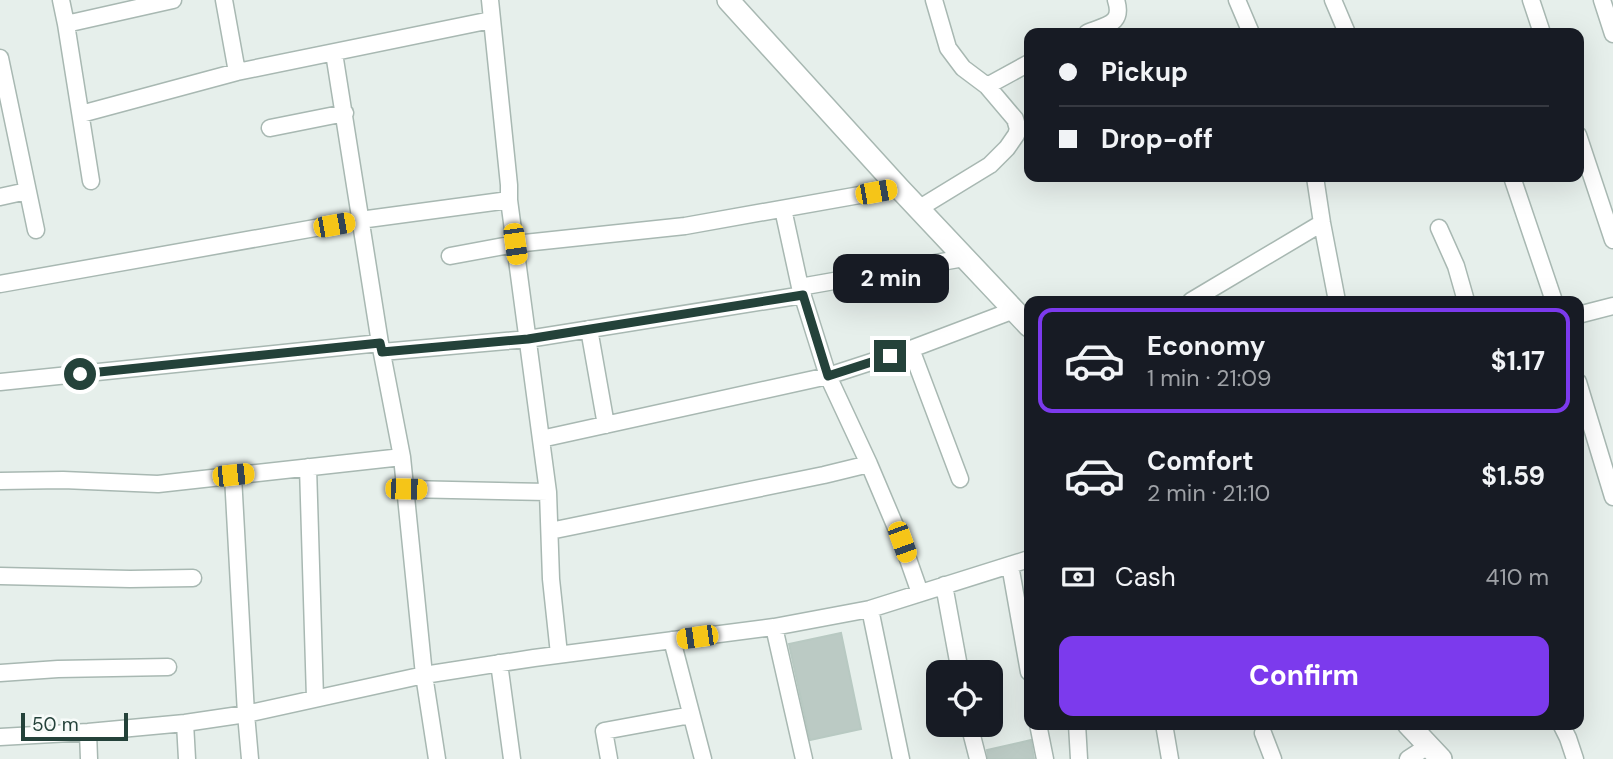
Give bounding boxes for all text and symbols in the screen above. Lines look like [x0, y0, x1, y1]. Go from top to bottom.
text: Pickup [1101, 55, 1188, 89]
text: Drop-off [1101, 122, 1213, 156]
car [854, 178, 899, 206]
car [312, 211, 357, 239]
car [502, 222, 529, 266]
callout: 2 min [832, 254, 948, 304]
text: 2 min [861, 263, 921, 293]
icon: car [1063, 329, 1126, 392]
text: Economy [1147, 329, 1265, 363]
route end [874, 340, 906, 372]
text: $1.17 [1491, 344, 1545, 378]
route start [64, 358, 96, 390]
text: 1 min · 21:09 [1147, 363, 1272, 393]
icon: car [1063, 444, 1126, 507]
text: Comfort [1147, 444, 1253, 478]
text: $1.59 [1481, 459, 1545, 493]
car [212, 462, 255, 488]
car [385, 478, 428, 500]
text: 2 min · 21:10 [1147, 478, 1270, 508]
car [885, 519, 920, 565]
icon: cash [1059, 558, 1097, 596]
text: Cash [1115, 560, 1176, 594]
text: 410 m [1486, 562, 1549, 592]
car [675, 624, 720, 650]
button: Confirm [1059, 636, 1549, 716]
map controls [926, 660, 1003, 737]
button: locate [926, 660, 1003, 737]
scale bar [21, 710, 128, 742]
text: 50 m [32, 712, 79, 737]

